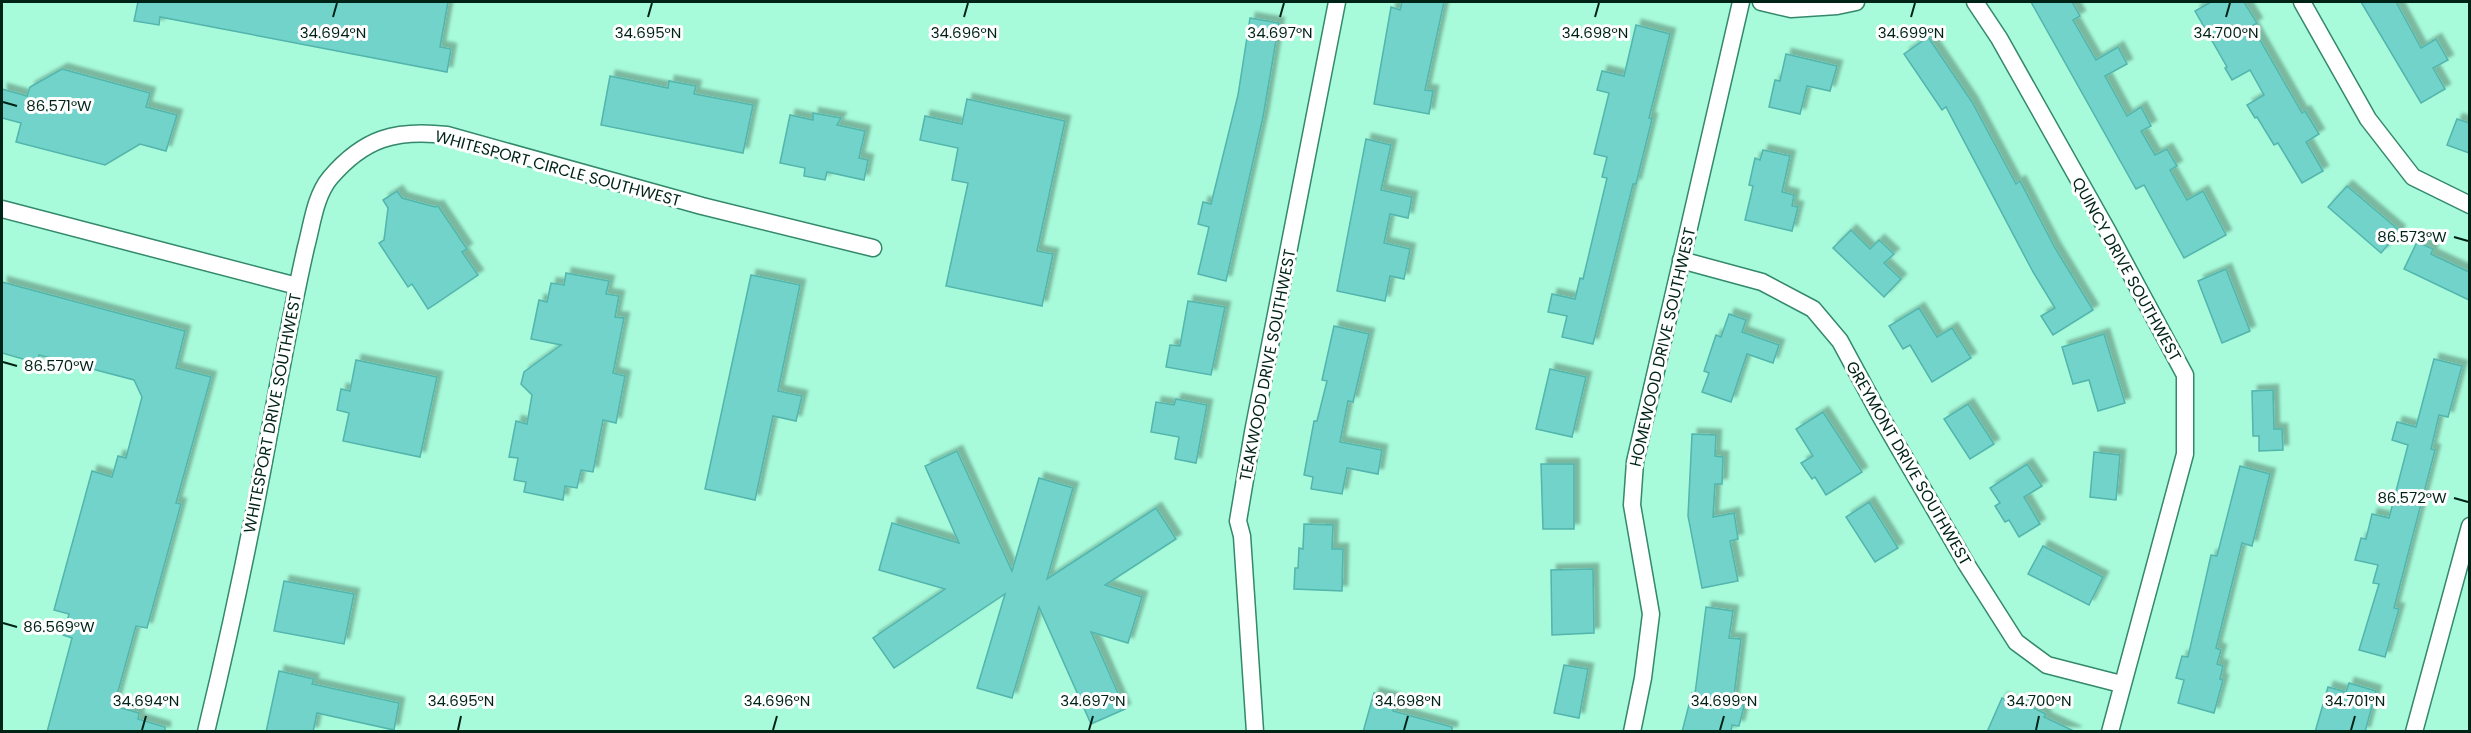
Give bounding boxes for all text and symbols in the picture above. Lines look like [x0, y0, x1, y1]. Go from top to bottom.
text: 34.694°N [300, 22, 366, 43]
text: 34.695°N [615, 22, 681, 43]
text: 34.696°N [931, 22, 997, 43]
text: 34.697°N [1247, 22, 1313, 43]
text: 34.698°N [1562, 22, 1628, 43]
text: 34.699°N [1878, 22, 1944, 43]
text: 34.700°N [2193, 22, 2259, 43]
text: 86.571°W [26, 95, 92, 116]
street label: WHITESPORT CIRCLE SOUTHWEST [432, 125, 684, 212]
street label: QUINCY DRIVE SOUTHWEST [2066, 173, 2187, 366]
street label: HOMEWOOD DRIVE SOUTHWEST [1624, 225, 1701, 469]
text: 86.573°W [2377, 226, 2447, 247]
street label: TEAKWOOD DRIVE SOUTHWEST [1234, 247, 1301, 483]
street label: WHITESPORT DRIVE SOUTHWEST [238, 291, 307, 535]
text: 86.570°W [24, 355, 94, 376]
street label: GREYMONT DRIVE SOUTHWEST [1840, 357, 1977, 570]
text: 86.572°W [2377, 487, 2447, 508]
text: 86.569°W [23, 616, 95, 637]
text: 34.694°N [113, 690, 179, 711]
text: 34.695°N [428, 690, 494, 711]
text: 34.696°N [744, 690, 810, 711]
text: 34.697°N [1060, 690, 1126, 711]
text: 34.698°N [1375, 690, 1441, 711]
text: 34.699°N [1691, 690, 1757, 711]
text: 34.700°N [2006, 690, 2072, 711]
text: 34.701°N [2325, 690, 2385, 711]

